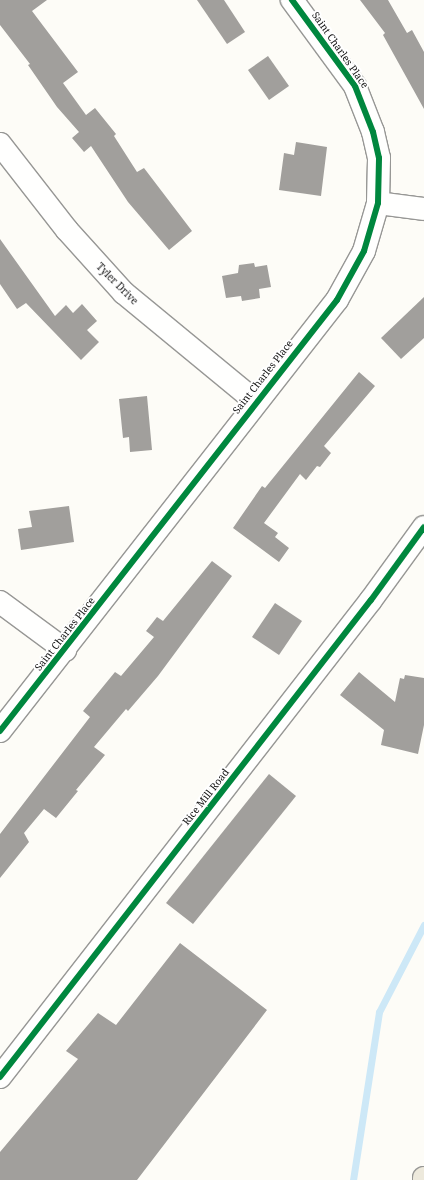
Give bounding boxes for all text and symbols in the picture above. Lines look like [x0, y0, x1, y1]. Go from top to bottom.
street label: Saint Charles Place [309, 10, 371, 90]
street label: Tyler Drive [94, 261, 140, 307]
street label: Saint Charles Place [230, 338, 296, 416]
street label: Saint Charles Place [32, 595, 98, 673]
street label: Rice Mill Road [180, 766, 232, 828]

